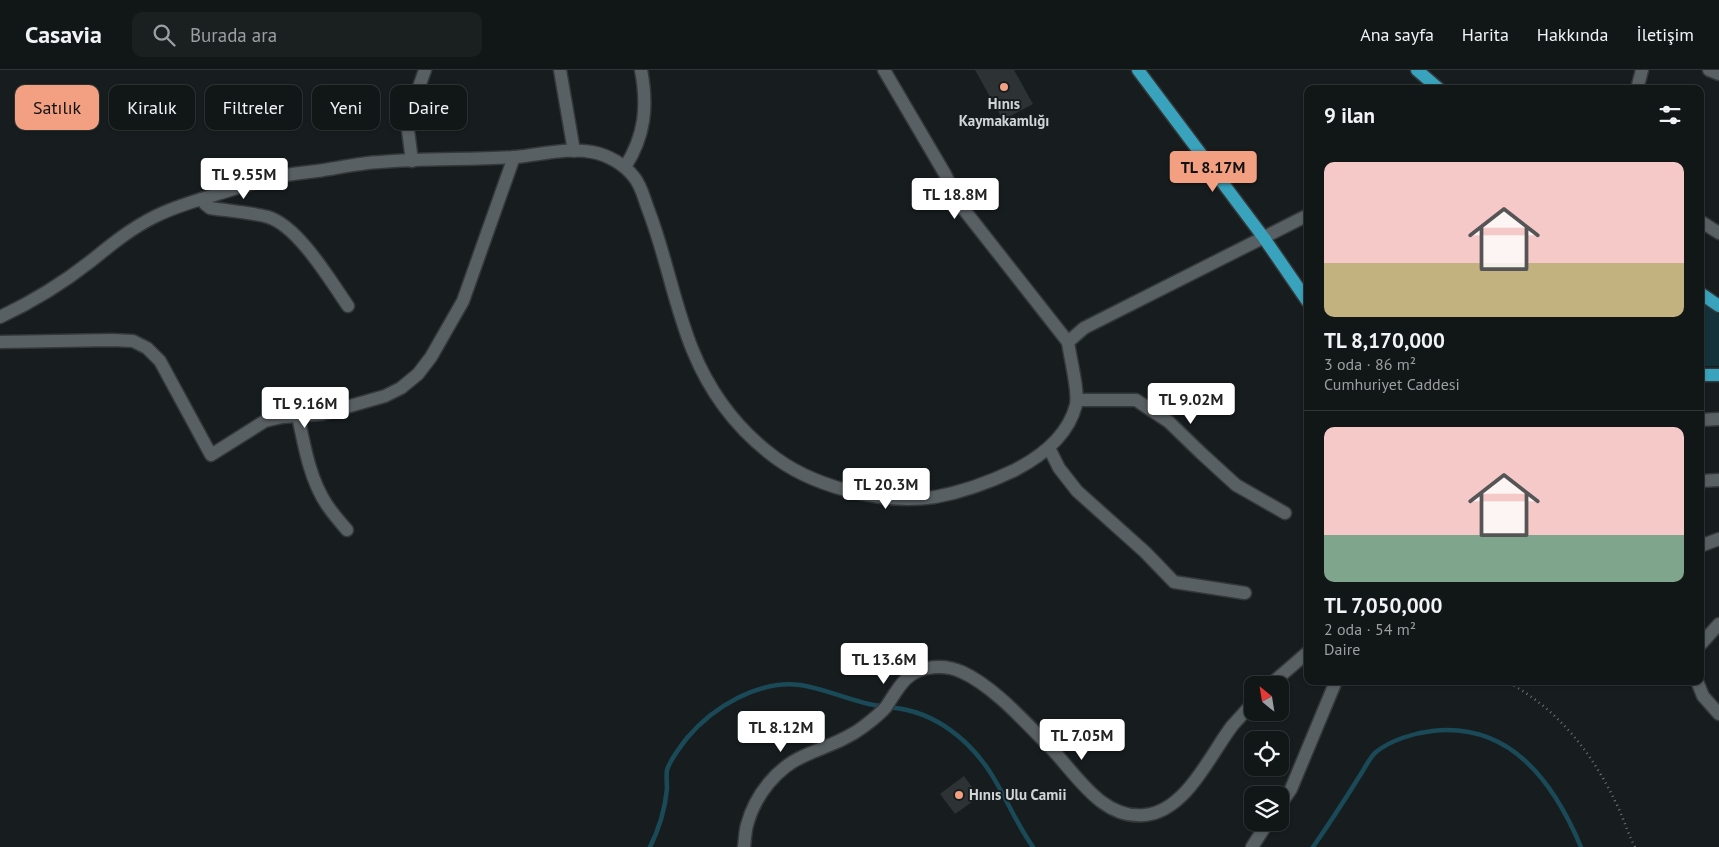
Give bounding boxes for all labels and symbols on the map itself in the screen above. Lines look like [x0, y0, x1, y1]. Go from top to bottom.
marker: Hınıs Kaymakamlığı [998, 81, 1010, 93]
place label: Hınıs Kaymakamlığı [959, 94, 1049, 130]
pin: TL 8.17M [1161, 150, 1265, 193]
pin: TL 9.55M [192, 158, 296, 200]
pin: TL 18.8M [903, 178, 1007, 220]
pin: TL 9.02M [1139, 382, 1243, 425]
pin: TL 9.16M [253, 386, 357, 429]
pin: TL 20.3M [834, 468, 938, 510]
pin: TL 13.6M [832, 642, 936, 685]
north arrow [1244, 676, 1289, 721]
pin: TL 8.12M [729, 710, 833, 753]
pin: TL 7.05M [1030, 718, 1134, 761]
place label: Hınıs Ulu Camii [969, 785, 1066, 804]
marker: Hınıs Ulu Camii [953, 789, 965, 801]

